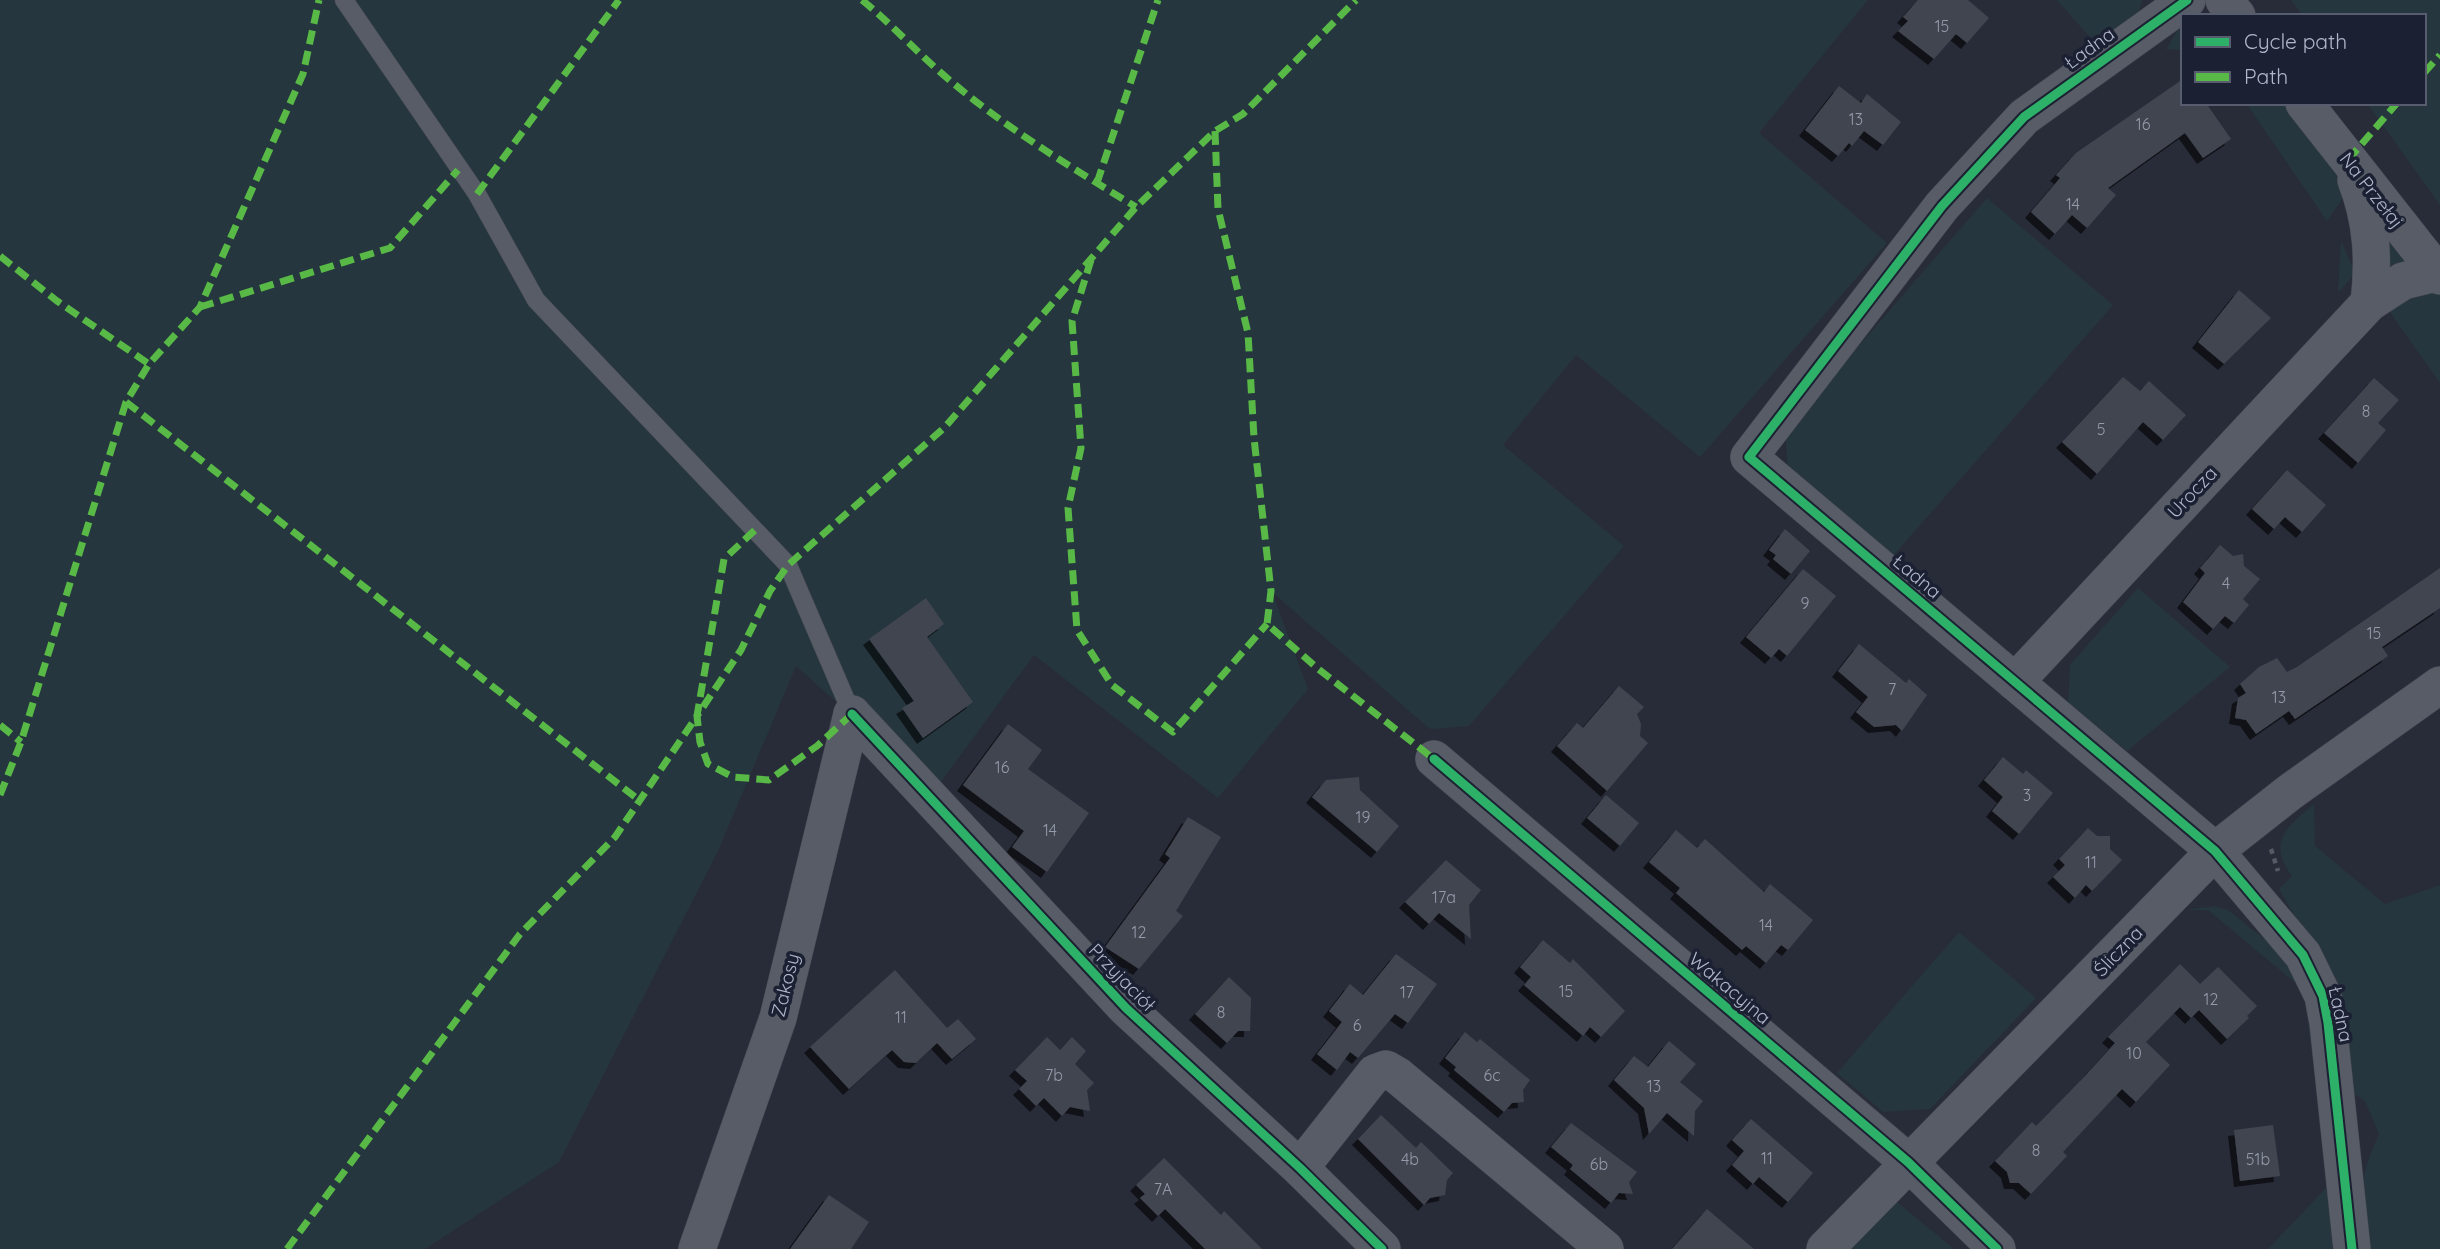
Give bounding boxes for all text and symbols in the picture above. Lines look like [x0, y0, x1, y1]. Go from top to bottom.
legend [2181, 14, 2426, 105]
house number: 15 [1935, 16, 1949, 36]
street label: Ładna [2059, 22, 2119, 74]
text: Cycle path [2244, 28, 2347, 54]
text: Path [2244, 63, 2288, 89]
house number: 13 [1849, 109, 1863, 129]
house number: 16 [2136, 114, 2151, 134]
street label: Na Przełaj [2335, 147, 2409, 233]
house number: 14 [2066, 194, 2080, 214]
house number: 8 [2362, 401, 2370, 421]
house number: 5 [2097, 419, 2105, 439]
street label: Urocza [2162, 461, 2222, 523]
street label: Ładna [1888, 549, 1946, 603]
house number: 4 [2222, 573, 2230, 593]
house number: 9 [1801, 593, 1810, 613]
house number: 15 [2367, 623, 2381, 643]
house number: 7 [1888, 679, 1896, 699]
house number: 13 [2272, 687, 2286, 707]
house number: 16 [995, 757, 1010, 777]
house number: 3 [2023, 785, 2031, 805]
house number: 19 [1356, 807, 1370, 827]
house number: 14 [1043, 820, 1057, 840]
house number: 11 [2085, 852, 2097, 872]
house number: 17a [1432, 887, 1456, 907]
house number: 14 [1759, 915, 1773, 935]
street label: Śliczna [2088, 921, 2148, 981]
house number: 12 [1132, 922, 1147, 942]
street label: Przyjaciół [1084, 938, 1161, 1016]
street label: Wakacyjna [1684, 947, 1776, 1029]
street label: Zakosy [766, 951, 804, 1019]
house number: 15 [1559, 981, 1573, 1001]
house number: 17 [1400, 982, 1414, 1002]
street label: Ładna [2323, 984, 2359, 1044]
house number: 12 [2204, 989, 2219, 1009]
house number: 8 [1217, 1002, 1225, 1022]
house number: 11 [895, 1007, 907, 1027]
house number: 6 [1353, 1015, 1362, 1035]
house number: 10 [2126, 1043, 2142, 1063]
house number: 7b [1045, 1065, 1063, 1085]
house number: 6c [1484, 1065, 1500, 1085]
house number: 13 [1647, 1076, 1661, 1096]
house number: 8 [2032, 1140, 2040, 1160]
house number: 11 [1761, 1148, 1773, 1168]
house number: 4b [1401, 1149, 1419, 1169]
house number: 51b [2246, 1149, 2270, 1169]
house number: 6b [1590, 1154, 1608, 1174]
house number: 7A [1154, 1179, 1172, 1199]

